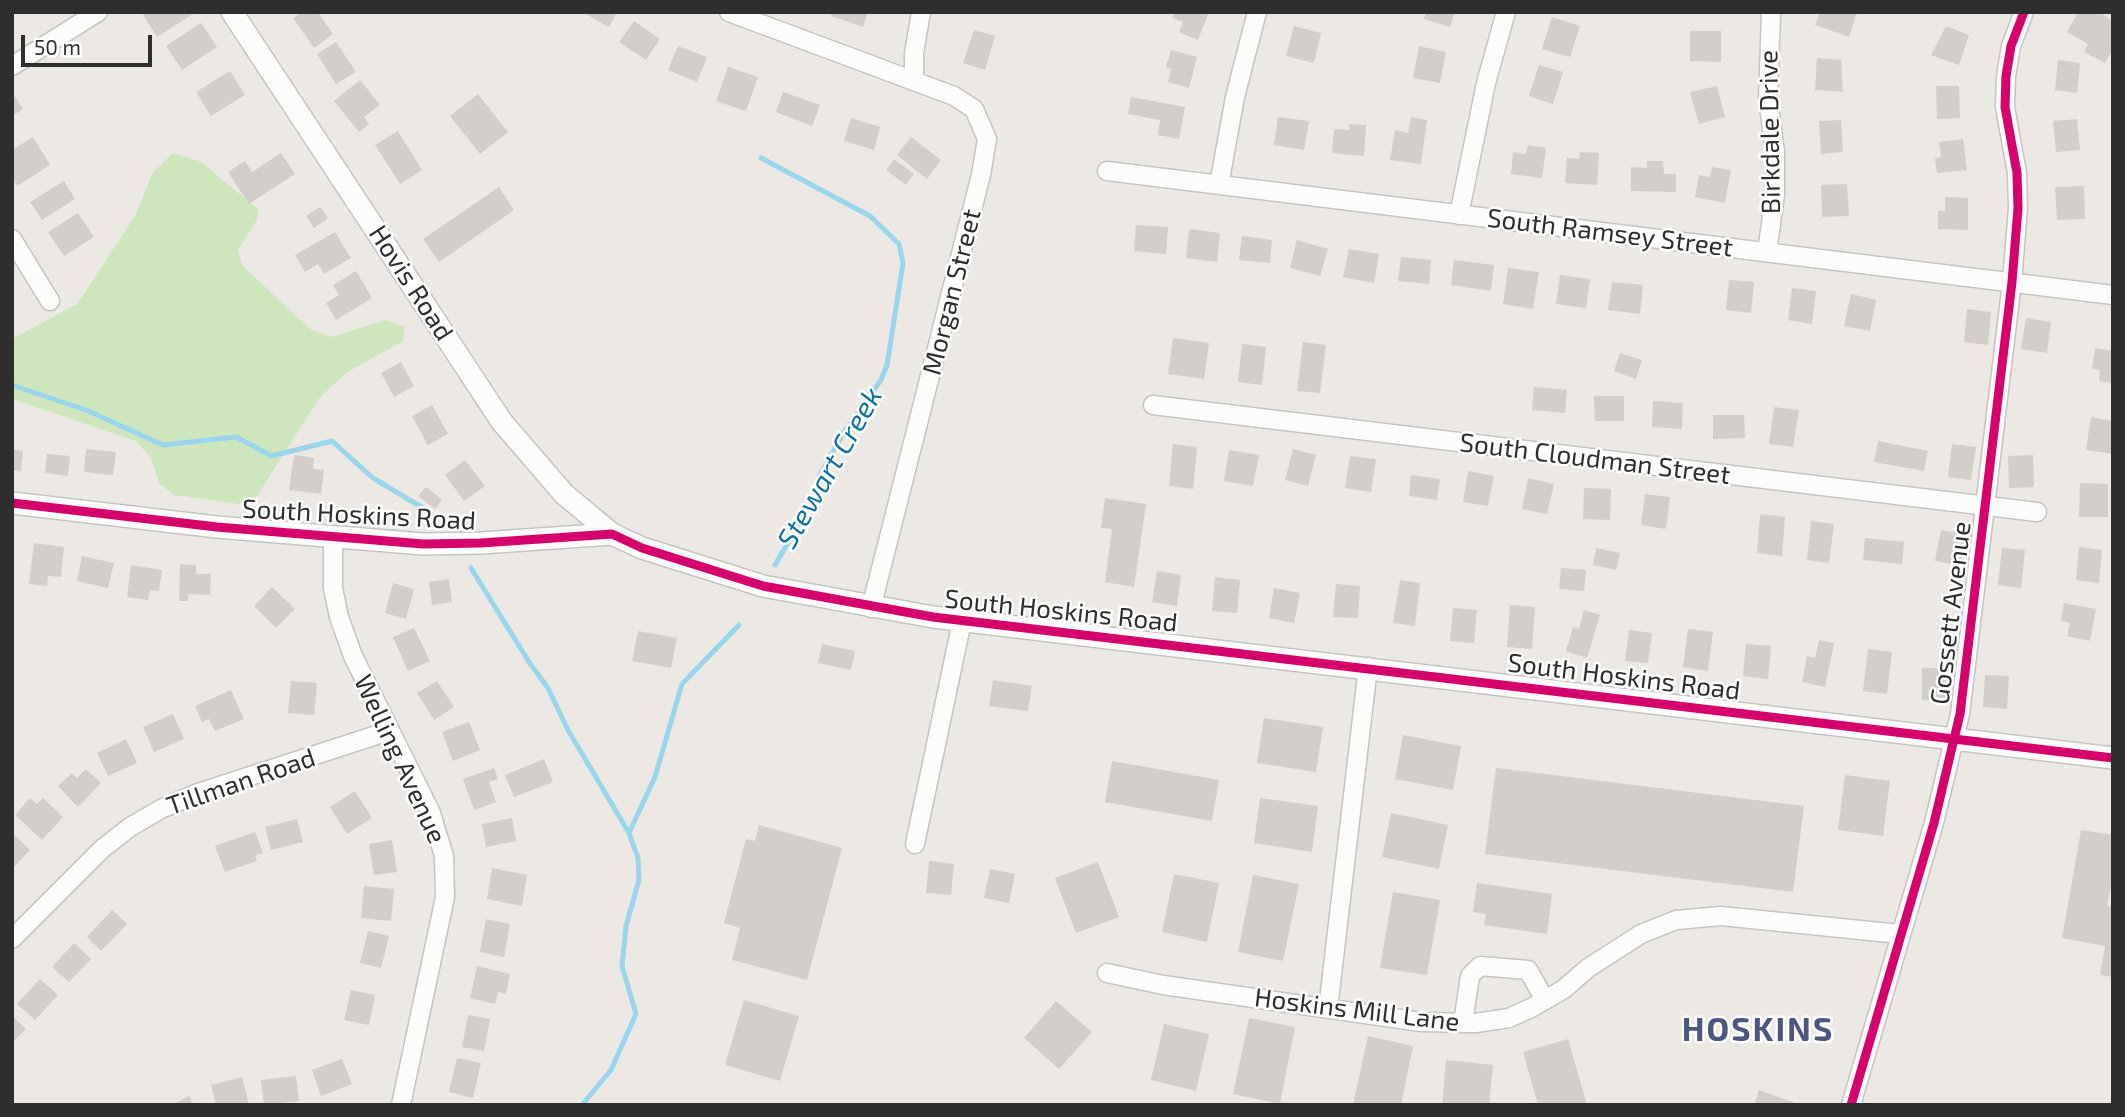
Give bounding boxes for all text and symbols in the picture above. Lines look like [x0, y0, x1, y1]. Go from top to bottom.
scale bar [24, 21, 156, 65]
text: 50 m [34, 34, 81, 59]
street label: Birkdale Drive [1753, 50, 1787, 214]
street label: South Ramsey Street [1486, 202, 1734, 264]
street label: Morgan Street [916, 206, 988, 378]
street label: Hovis Road [362, 220, 460, 346]
water label: Stewart Creek [770, 382, 890, 554]
street label: South Cloudman Street [1458, 427, 1732, 491]
street label: South Hoskins Road [241, 493, 477, 537]
street label: Gossett Avenue [1924, 520, 1978, 706]
street label: South Hoskins Road [943, 583, 1179, 639]
street label: South Hoskins Road [1506, 647, 1742, 707]
street label: Welling Avenue [347, 670, 453, 848]
street label: Tillman Road [163, 742, 319, 822]
street label: Hoskins Mill Lane [1253, 982, 1461, 1038]
district label: HOSKINS [1683, 1010, 1833, 1050]

